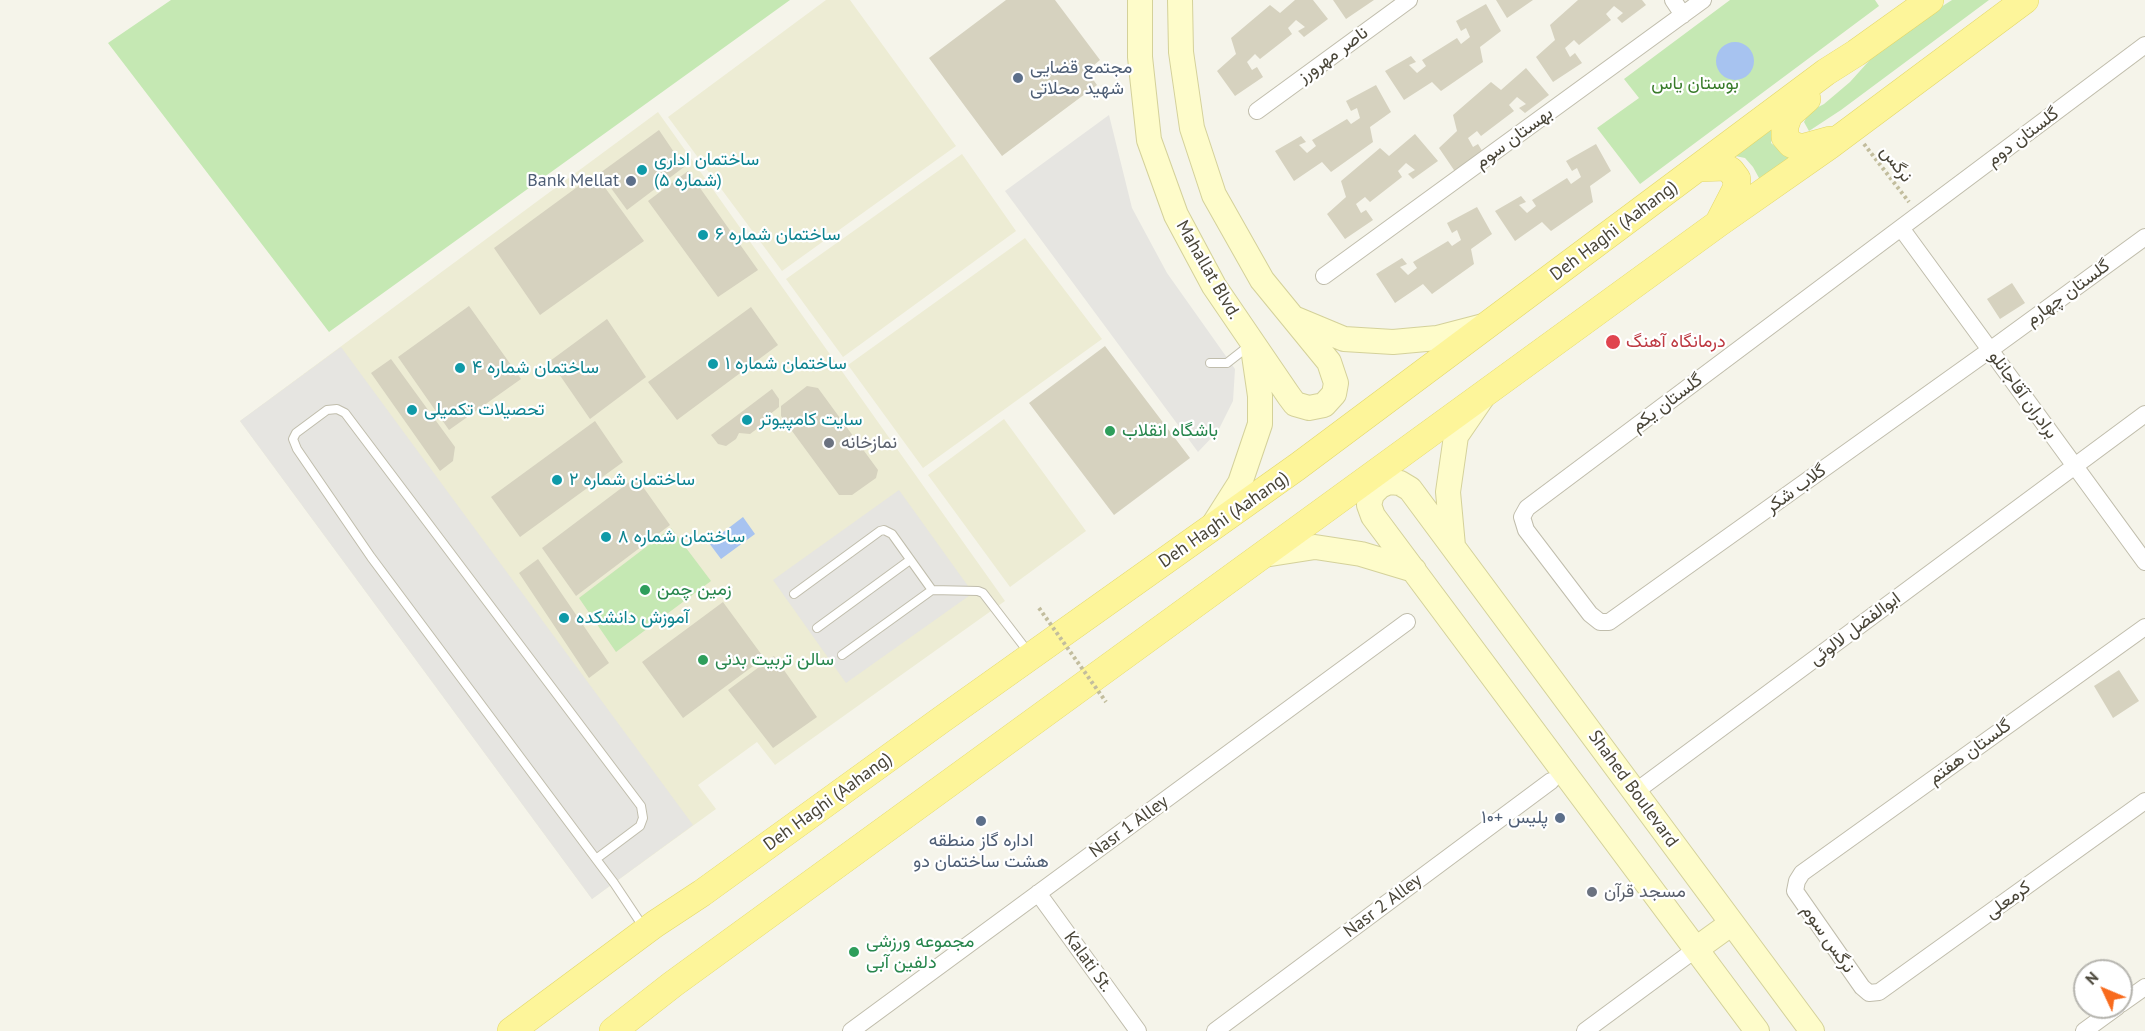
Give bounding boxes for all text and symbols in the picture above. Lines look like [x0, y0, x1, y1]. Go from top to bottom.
street label: ناصر مهرورز [1293, 22, 1373, 88]
place label: مجتمع قضایی شهید محلاتی [1030, 57, 1132, 100]
marker: مجتمع قضایی شهید محلاتی [1011, 71, 1025, 85]
park label: بوستان یاس [1651, 73, 1739, 95]
street label: بهستان سوم [1471, 103, 1557, 173]
street label: گلستان دوم [1983, 103, 2063, 171]
street label: نرگس [1875, 141, 1917, 187]
place label: ساختمان اداری (شماره ۵) [654, 149, 759, 192]
marker: ساختمان اداری (شماره ۵) [635, 163, 649, 177]
place label: Bank Mellat [527, 170, 619, 192]
marker: Bank Mellat [624, 174, 638, 188]
street label: Deh Haghi (Aahang) [1546, 176, 1682, 286]
street label: Mahallat Blvd. [1171, 217, 1245, 323]
place label: ساختمان شماره ۶ [715, 224, 840, 246]
marker: ساختمان شماره ۶ [696, 228, 710, 242]
street label: گلستان چهارم [2022, 255, 2114, 331]
place label: درمانگاه آهنگ [1626, 331, 1726, 353]
marker: درمانگاه آهنگ [1604, 333, 1622, 351]
street label: برادران آقاجانلو [1984, 347, 2062, 443]
place label: ساختمان شماره ۱ [725, 353, 847, 375]
place label: ساختمان شماره ۴ [472, 357, 599, 379]
marker: ساختمان شماره ۱ [706, 357, 720, 371]
marker: ساختمان شماره ۴ [453, 361, 467, 375]
street label: گلستان یکم [1627, 369, 1707, 437]
place label: تحصیلات تکمیلی [424, 399, 545, 421]
marker: تحصیلات تکمیلی [405, 403, 419, 417]
place label: سایت کامپیوتر [759, 409, 862, 431]
marker: سایت کامپیوتر [740, 413, 754, 427]
place label: باشگاه انقلاب [1122, 420, 1218, 442]
marker: باشگاه انقلاب [1103, 424, 1117, 438]
place label: نمازخانه [841, 432, 897, 454]
marker: نمازخانه [822, 436, 836, 450]
street label: گلاب شکر [1761, 460, 1831, 518]
street label: Deh Haghi (Aahang) [1155, 467, 1293, 573]
place label: ساختمان شماره ۲ [569, 469, 695, 491]
marker: ساختمان شماره ۲ [550, 473, 564, 487]
place label: ساختمان شماره ۸ [618, 526, 745, 548]
marker: ساختمان شماره ۸ [599, 530, 613, 544]
place label: زمین چمن [657, 579, 732, 601]
marker: زمین چمن [638, 583, 652, 597]
street label: ابوالفضل لالوئی [1805, 588, 1905, 670]
place label: آموزش دانشکده [576, 607, 689, 629]
marker: آموزش دانشکده [557, 611, 571, 625]
place label: سالن تربیت بدنی [715, 649, 834, 671]
marker: سالن تربیت بدنی [696, 653, 710, 667]
street label: گلستان هفتم [1924, 715, 2016, 789]
street label: Shahed Boulevard [1583, 726, 1683, 852]
street label: Deh Haghi (Aahang) [760, 748, 896, 856]
street label: Nasr 1 Alley [1085, 791, 1173, 863]
place label: پلیس +۱۰ [1481, 807, 1548, 829]
marker: پلیس +۱۰ [1553, 811, 1567, 825]
marker: اداره گاز منطقه هشت ساختمان دو [974, 814, 988, 828]
place label: اداره گاز منطقه هشت ساختمان دو [913, 830, 1049, 872]
street label: Nasr 2 Alley [1340, 870, 1426, 942]
street label: کرمعلی [1981, 876, 2035, 924]
place label: مسجد قرآن [1604, 881, 1686, 903]
marker: مسجد قرآن [1585, 885, 1599, 899]
street label: نرگس سوم [1797, 901, 1859, 977]
street label: Kalati St. [1059, 928, 1117, 996]
place label: مجموعه ورزشی دلفین آبی [866, 931, 974, 974]
marker: مجموعه ورزشی دلفین آبی [847, 945, 861, 959]
north arrow [2073, 959, 2133, 1019]
text: N [2081, 967, 2102, 989]

